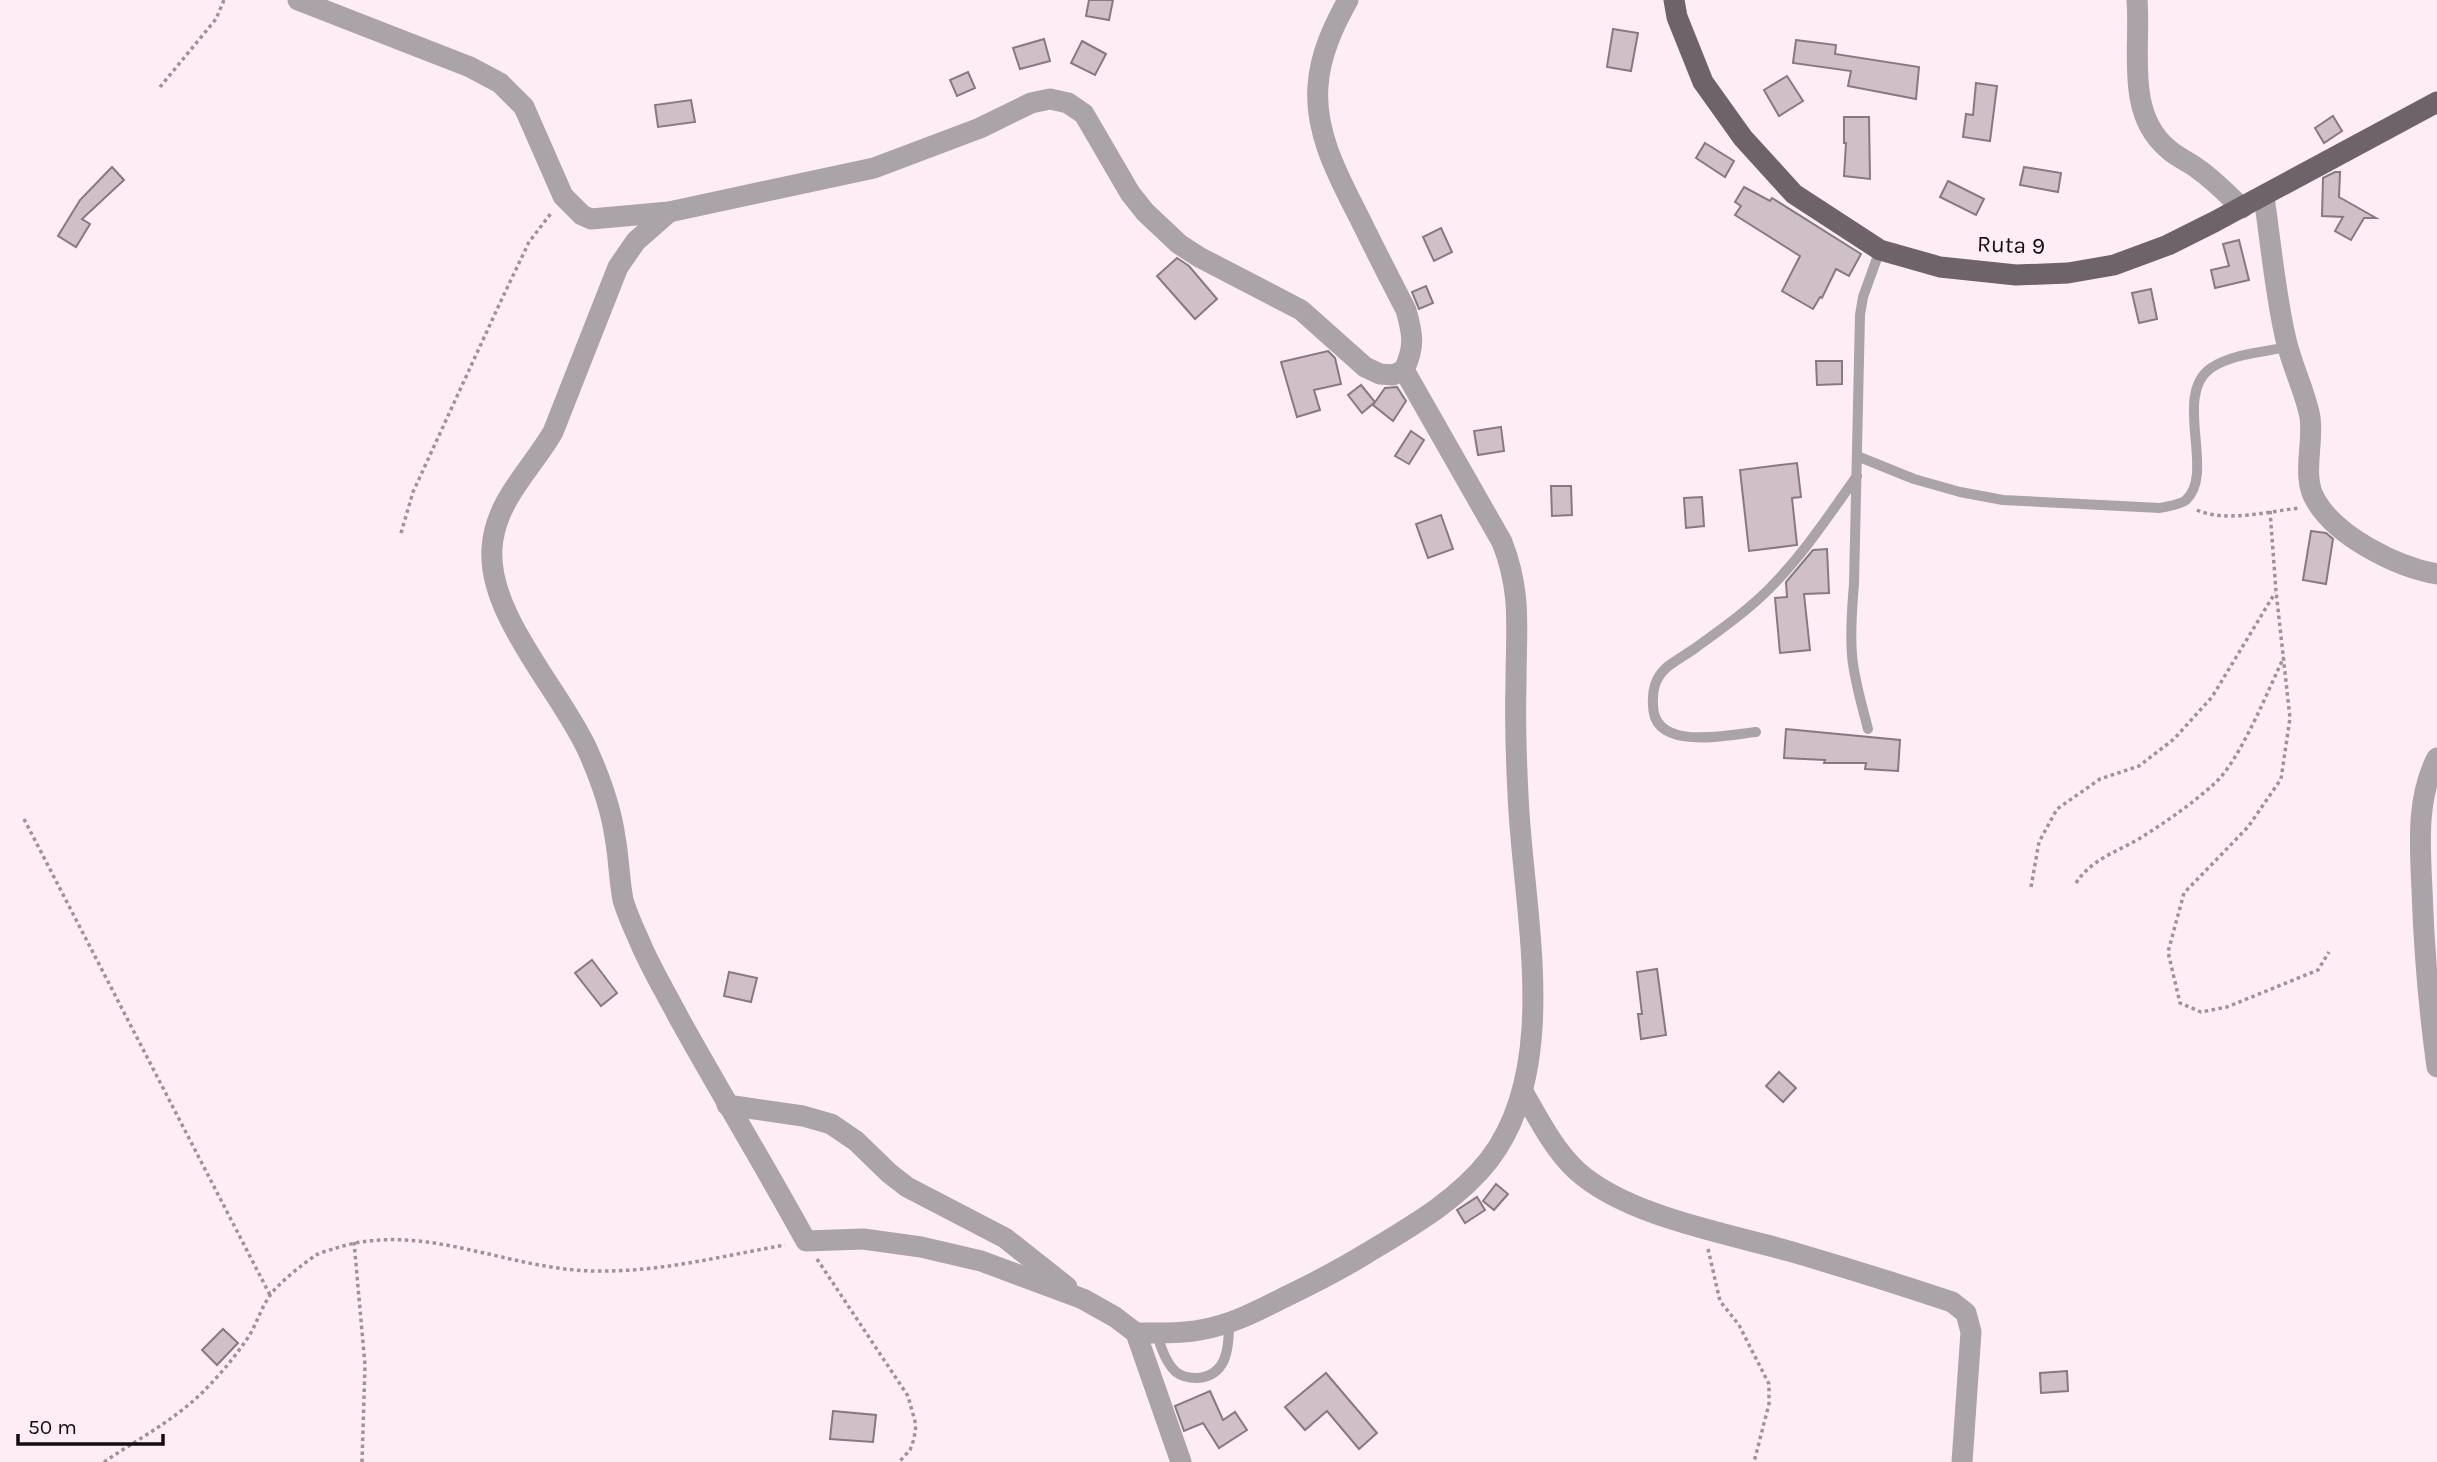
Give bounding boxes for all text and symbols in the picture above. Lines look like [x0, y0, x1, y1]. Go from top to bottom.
street label: Ruta 9 [1976, 230, 2046, 260]
scale bar [18, 1402, 163, 1446]
text: 50 m [28, 1415, 77, 1439]

